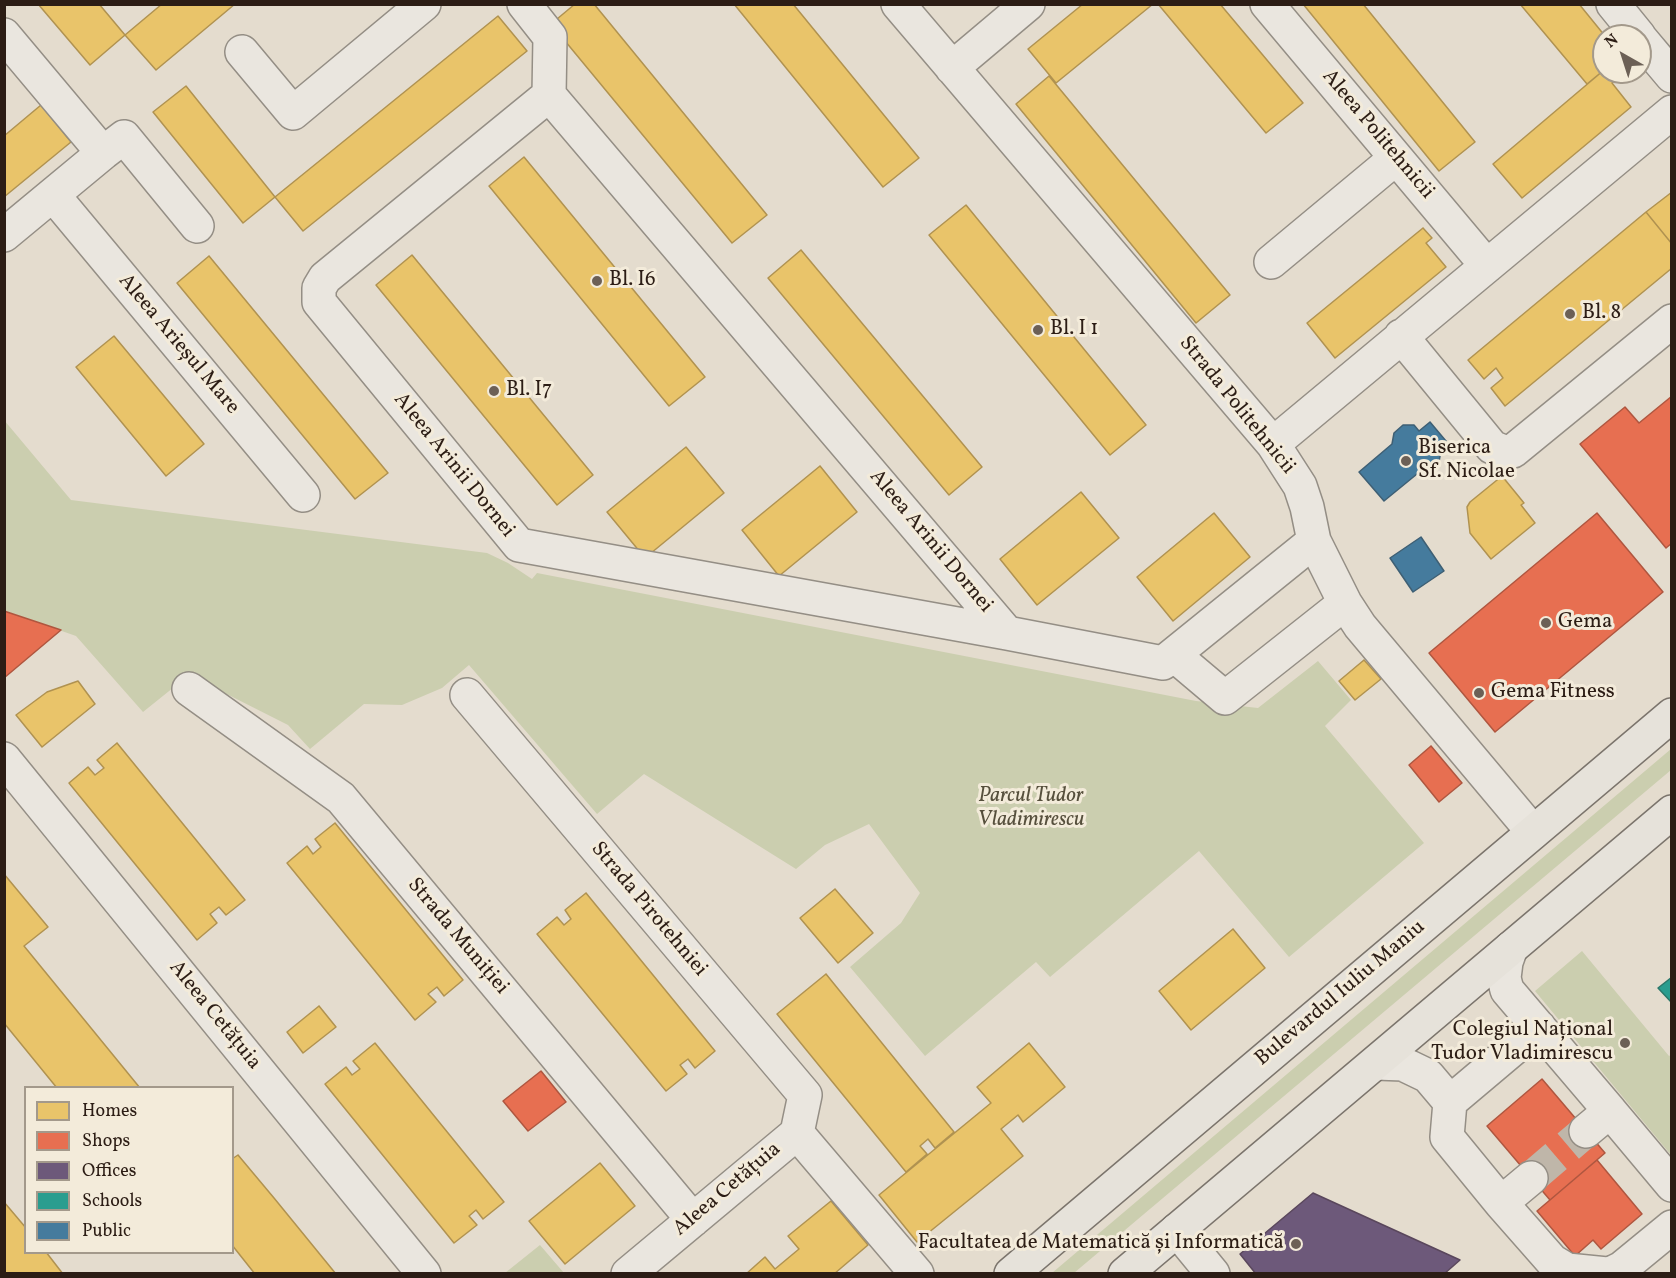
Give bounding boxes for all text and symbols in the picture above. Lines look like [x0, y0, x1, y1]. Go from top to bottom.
north arrow [1592, 24, 1652, 84]
text: N [1600, 29, 1623, 54]
street label: Aleea Politehnicii [1315, 65, 1439, 205]
place label: Bl. I6 [609, 268, 656, 294]
street label: Aleea Arieșul Mare [112, 270, 244, 420]
marker: Bl. I6 [590, 274, 604, 288]
place label: Bl. 8 [1582, 301, 1621, 327]
marker: Bl. 8 [1563, 307, 1577, 321]
place label: Bl. I 1 [1050, 317, 1098, 343]
marker: Bl. I 1 [1031, 323, 1045, 337]
street label: Strada Politehnicii [1173, 332, 1299, 480]
place label: Bl. I7 [506, 378, 552, 404]
marker: Bl. I7 [487, 384, 501, 398]
street label: Aleea Arinii Dornei [387, 389, 519, 543]
place label: Biserica Sf. Nicolae [1418, 436, 1515, 486]
marker: Biserica Sf. Nicolae [1399, 454, 1413, 468]
street label: Aleea Arinii Dornei [863, 465, 997, 619]
place label: Gema [1558, 610, 1612, 636]
marker: Gema [1539, 616, 1553, 630]
place label: Gema Fitness [1491, 680, 1615, 706]
marker: Gema Fitness [1472, 686, 1486, 700]
park label: Parcul Tudor Vladimirescu [978, 784, 1084, 834]
street label: Strada Pirotehniei [584, 838, 712, 982]
street label: Strada Muniției [401, 874, 513, 1000]
street label: Bulevardul Iuliu Maniu [1251, 916, 1431, 1072]
street label: Aleea Cetățuia [162, 956, 266, 1076]
place label: Colegiul Național Tudor Vladimirescu [1431, 1018, 1613, 1068]
marker: Colegiul Național Tudor Vladimirescu [1618, 1036, 1632, 1050]
legend [24, 1086, 234, 1254]
text: Homes [82, 1099, 137, 1124]
text: Shops [82, 1129, 130, 1154]
street label: Aleea Cetățuia [669, 1138, 787, 1242]
text: Offices [82, 1159, 137, 1184]
text: Schools [82, 1189, 142, 1214]
text: Public [82, 1219, 131, 1244]
place label: Facultatea de Matematică și Informatică [918, 1231, 1284, 1257]
marker: Facultatea de Matematică și Informatică [1289, 1237, 1303, 1251]

